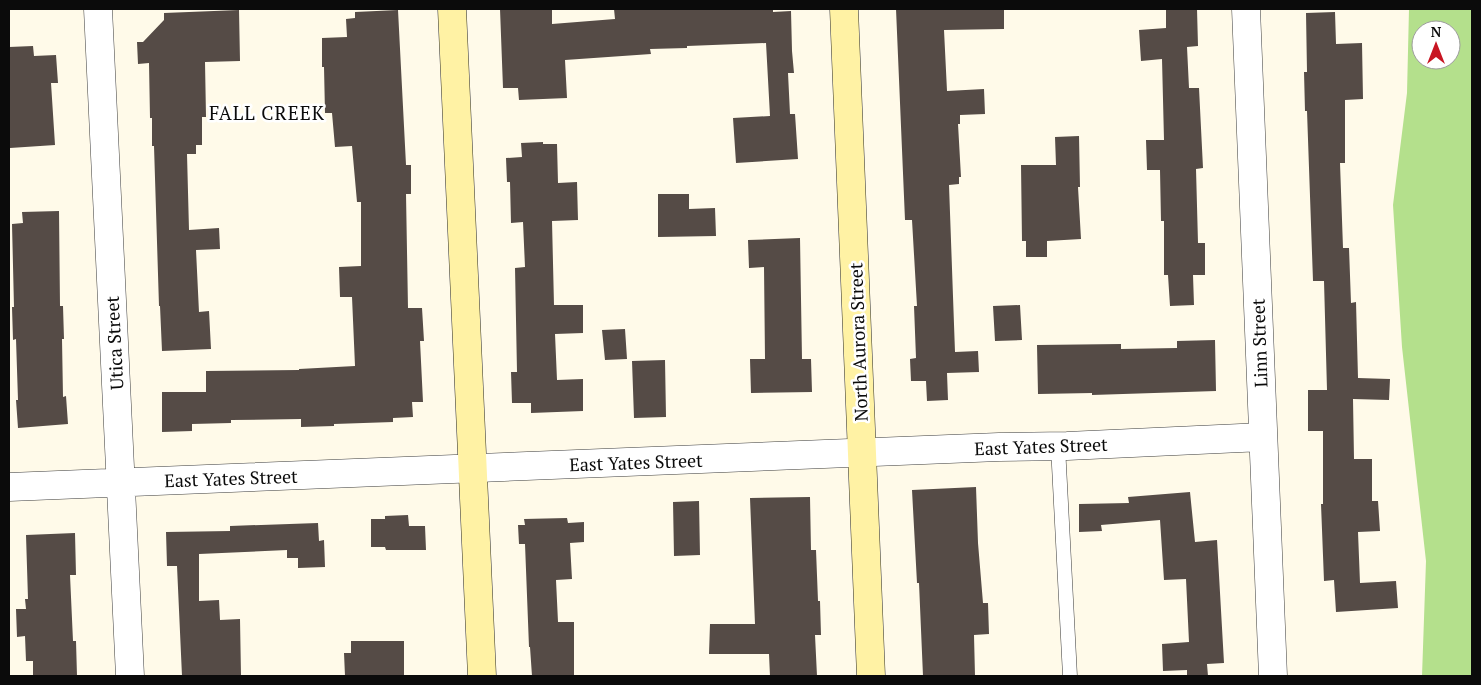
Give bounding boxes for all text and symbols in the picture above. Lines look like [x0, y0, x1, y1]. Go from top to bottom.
north arrow [1411, 20, 1461, 70]
text: N [1431, 22, 1442, 41]
district label: FALL CREEK [209, 100, 325, 125]
street label: North Aurora Street [843, 262, 873, 422]
street label: Utica Street [100, 295, 128, 391]
street label: Linn Street [1245, 298, 1273, 388]
street label: East Yates Street [974, 432, 1108, 460]
street label: East Yates Street [569, 448, 703, 476]
street label: East Yates Street [164, 464, 298, 492]

